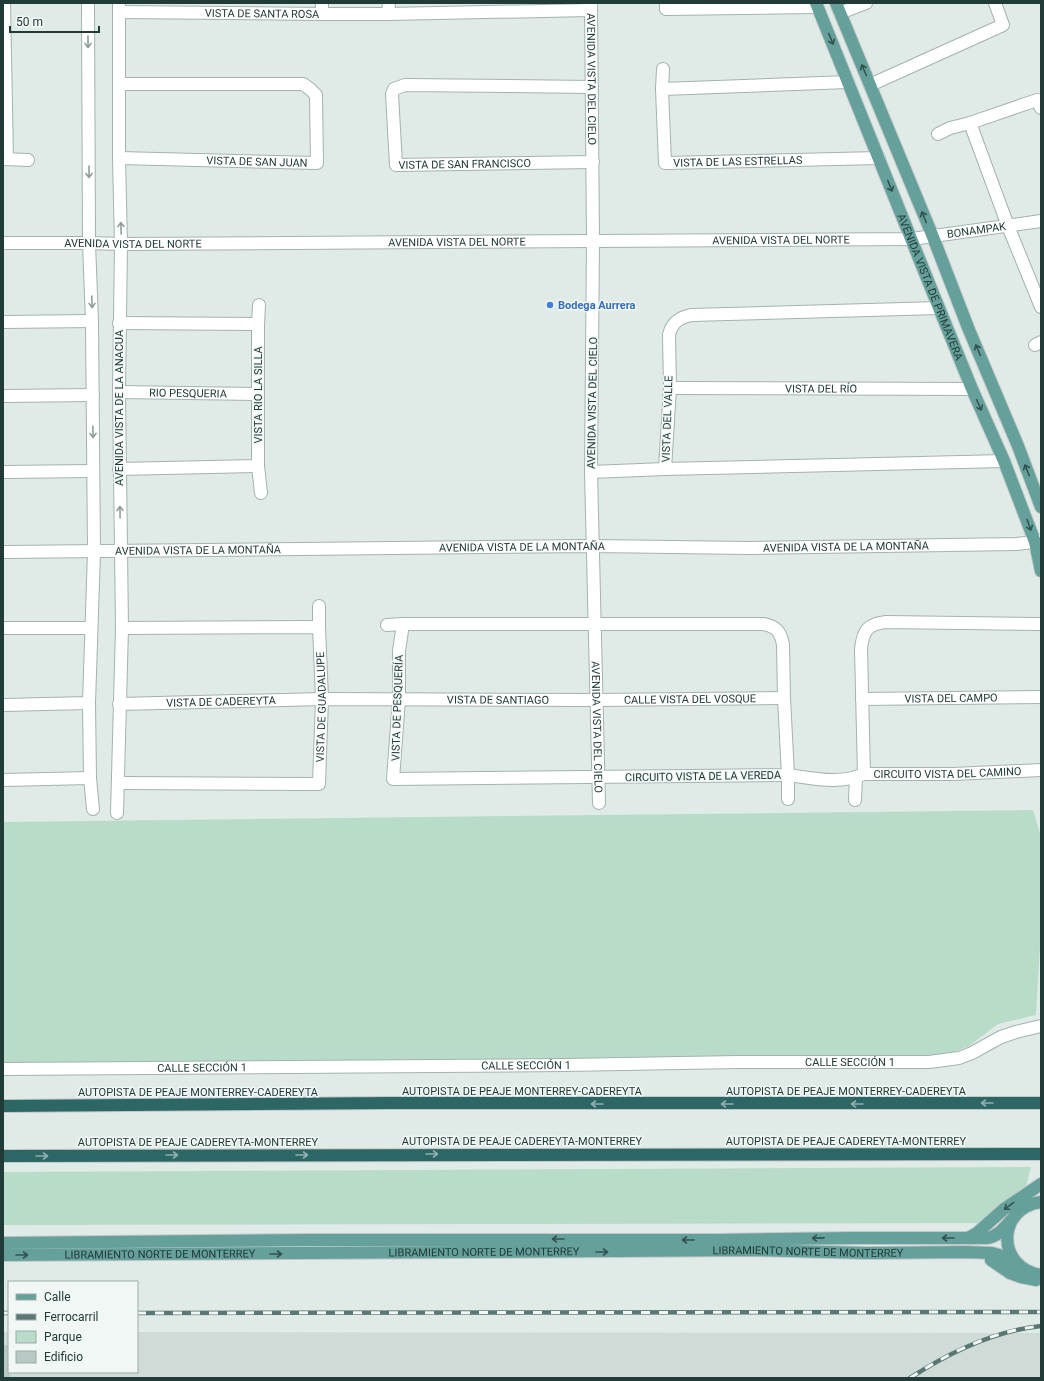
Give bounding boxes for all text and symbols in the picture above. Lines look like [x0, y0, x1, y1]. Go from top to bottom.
street label: VISTA DE SANTA ROSA [205, 7, 320, 21]
scale bar [10, 8, 99, 34]
street label: AVENIDA VISTA DEL CIELO [584, 13, 598, 145]
text: 50 m [16, 15, 43, 29]
one-way arrow [827, 33, 835, 45]
one-way arrow [84, 35, 92, 48]
one-way arrow [860, 65, 868, 77]
street label: VISTA DE SAN JUAN [206, 154, 308, 170]
street label: VISTA DE LAS ESTRELLAS [673, 154, 803, 170]
street label: VISTA DE SAN FRANCISCO [398, 157, 531, 172]
one-way arrow [85, 165, 93, 178]
one-way arrow [886, 179, 894, 191]
one-way arrow [920, 211, 928, 223]
street label: AVENIDA VISTA DE PRIMAVERA [895, 212, 966, 363]
street label: BONAMPAK [946, 220, 1007, 241]
one-way arrow [117, 222, 125, 235]
street label: AVENIDA VISTA DEL NORTE [712, 233, 850, 247]
street label: AVENIDA VISTA DEL NORTE [388, 235, 526, 249]
street label: AVENIDA VISTA DEL NORTE [64, 237, 202, 251]
one-way arrow [88, 295, 95, 308]
place label: Bodega Aurrera [558, 299, 636, 312]
marker: Bodega Aurrera [545, 300, 555, 310]
street label: AVENIDA VISTA DE LA ANACUA [113, 329, 126, 486]
street label: AVENIDA VISTA DEL CIELO [585, 337, 600, 469]
one-way arrow [973, 345, 981, 357]
street label: VISTA RIO LA SILLA [252, 346, 265, 444]
street label: VISTA DEL VALLE [659, 376, 676, 463]
street label: VISTA DEL RÍO [785, 382, 857, 396]
street label: RIO PESQUERIA [149, 386, 228, 401]
one-way arrow [976, 399, 984, 411]
one-way arrow [89, 425, 97, 438]
one-way arrow [1023, 465, 1031, 477]
one-way arrow [116, 506, 124, 519]
one-way arrow [1025, 519, 1033, 531]
street label: AVENIDA VISTA DE LA MONTAÑA [763, 539, 930, 555]
street label: AVENIDA VISTA DE LA MONTAÑA [439, 540, 606, 555]
street label: AVENIDA VISTA DE LA MONTAÑA [115, 543, 282, 558]
street label: VISTA DE GUADALUPE [314, 651, 329, 763]
street label: VISTA DE PESQUERÍA [389, 654, 406, 761]
street label: AVENIDA VISTA DEL CIELO [589, 661, 605, 793]
street label: VISTA DEL CAMPO [904, 691, 998, 706]
street label: CALLE VISTA DEL VOSQUE [624, 692, 756, 707]
street label: VISTA DE SANTIAGO [447, 693, 549, 707]
street label: VISTA DE CADEREYTA [166, 694, 277, 710]
street label: CIRCUITO VISTA DEL CAMINO [873, 765, 1022, 781]
street label: CIRCUITO VISTA DE LA VEREDA [625, 769, 782, 784]
street label: CALLE SECCIÓN 1 [805, 1056, 895, 1069]
street label: CALLE SECCIÓN 1 [481, 1059, 571, 1073]
street label: CALLE SECCIÓN 1 [157, 1061, 247, 1075]
street label: AUTOPISTA DE PEAJE MONTERREY-CADEREYTA [402, 1085, 643, 1098]
street label: AUTOPISTA DE PEAJE MONTERREY-CADEREYTA [726, 1085, 967, 1098]
street label: AUTOPISTA DE PEAJE MONTERREY-CADEREYTA [78, 1086, 319, 1099]
one-way arrow [981, 1099, 994, 1107]
one-way arrow [591, 1100, 604, 1108]
one-way arrow [721, 1100, 734, 1108]
one-way arrow [851, 1100, 864, 1108]
street label: AUTOPISTA DE PEAJE CADEREYTA-MONTERREY [402, 1135, 643, 1148]
street label: AUTOPISTA DE PEAJE CADEREYTA-MONTERREY [726, 1135, 967, 1148]
street label: AUTOPISTA DE PEAJE CADEREYTA-MONTERREY [78, 1136, 319, 1149]
one-way arrow [425, 1150, 438, 1158]
one-way arrow [165, 1151, 178, 1159]
one-way arrow [295, 1151, 308, 1159]
one-way arrow [35, 1152, 48, 1160]
one-way arrow [1003, 1202, 1014, 1210]
one-way arrow [812, 1234, 825, 1242]
one-way arrow [942, 1234, 955, 1242]
one-way arrow [552, 1235, 565, 1243]
one-way arrow [682, 1236, 695, 1244]
street label: LIBRAMIENTO NORTE DE MONTERREY [713, 1244, 904, 1260]
street label: LIBRAMIENTO NORTE DE MONTERREY [389, 1245, 580, 1259]
street label: LIBRAMIENTO NORTE DE MONTERREY [65, 1247, 256, 1262]
one-way arrow [595, 1248, 608, 1256]
one-way arrow [269, 1250, 282, 1258]
one-way arrow [15, 1251, 28, 1259]
legend [8, 1281, 138, 1373]
text: Calle [44, 1290, 71, 1304]
text: Ferrocarril [44, 1310, 99, 1324]
text: Parque [44, 1330, 82, 1344]
text: Edificio [44, 1350, 83, 1364]

